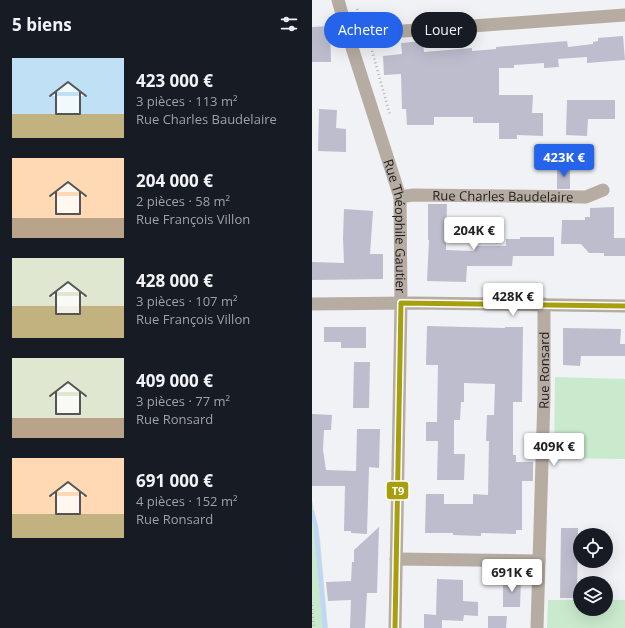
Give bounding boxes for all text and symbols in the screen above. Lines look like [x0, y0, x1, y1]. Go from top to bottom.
chip: Acheter [324, 12, 403, 48]
chip: Louer [411, 12, 477, 48]
text: 5 biens [12, 13, 72, 36]
icon: filters [278, 13, 300, 35]
text: 423 000 € [136, 69, 213, 92]
icon: home [44, 74, 92, 122]
text: 3 pièces · 113 m² [136, 92, 237, 110]
text: Rue Charles Baudelaire [136, 110, 277, 128]
pin: 423K € [531, 144, 597, 178]
text: 423K € [543, 148, 585, 166]
street label: Rue Théophile Gautier [379, 157, 410, 294]
text: 204 000 € [136, 169, 213, 192]
icon: home [44, 174, 92, 222]
street label: Rue Charles Baudelaire [432, 186, 573, 206]
text: 2 pièces · 58 m² [136, 192, 230, 210]
text: Rue François Villon [136, 210, 250, 228]
pin: 204K € [441, 217, 507, 251]
text: 204K € [453, 221, 495, 239]
text: 428 000 € [136, 269, 213, 292]
icon: home [44, 274, 92, 322]
pin: 428K € [480, 283, 546, 317]
text: 428K € [492, 287, 534, 305]
text: 3 pièces · 107 m² [136, 292, 237, 310]
text: Rue François Villon [136, 310, 250, 328]
street label: Rue Ronsard [535, 331, 553, 409]
text: 409 000 € [136, 369, 213, 392]
icon: home [44, 374, 92, 422]
text: 3 pièces · 77 m² [136, 392, 230, 410]
text: Rue Ronsard [136, 410, 213, 428]
pin: 409K € [521, 433, 587, 467]
text: 409K € [533, 437, 575, 455]
text: 691 000 € [136, 469, 213, 492]
icon: home [44, 474, 92, 522]
line badge: T9 [386, 481, 409, 500]
text: T9 [392, 483, 404, 498]
text: 4 pièces · 152 m² [136, 492, 237, 510]
text: Rue Ronsard [136, 510, 213, 528]
map controls [573, 528, 613, 616]
button: locate [573, 528, 613, 568]
pin: 691K € [479, 559, 545, 593]
text: 691K € [491, 563, 533, 581]
button: layers [573, 576, 613, 616]

